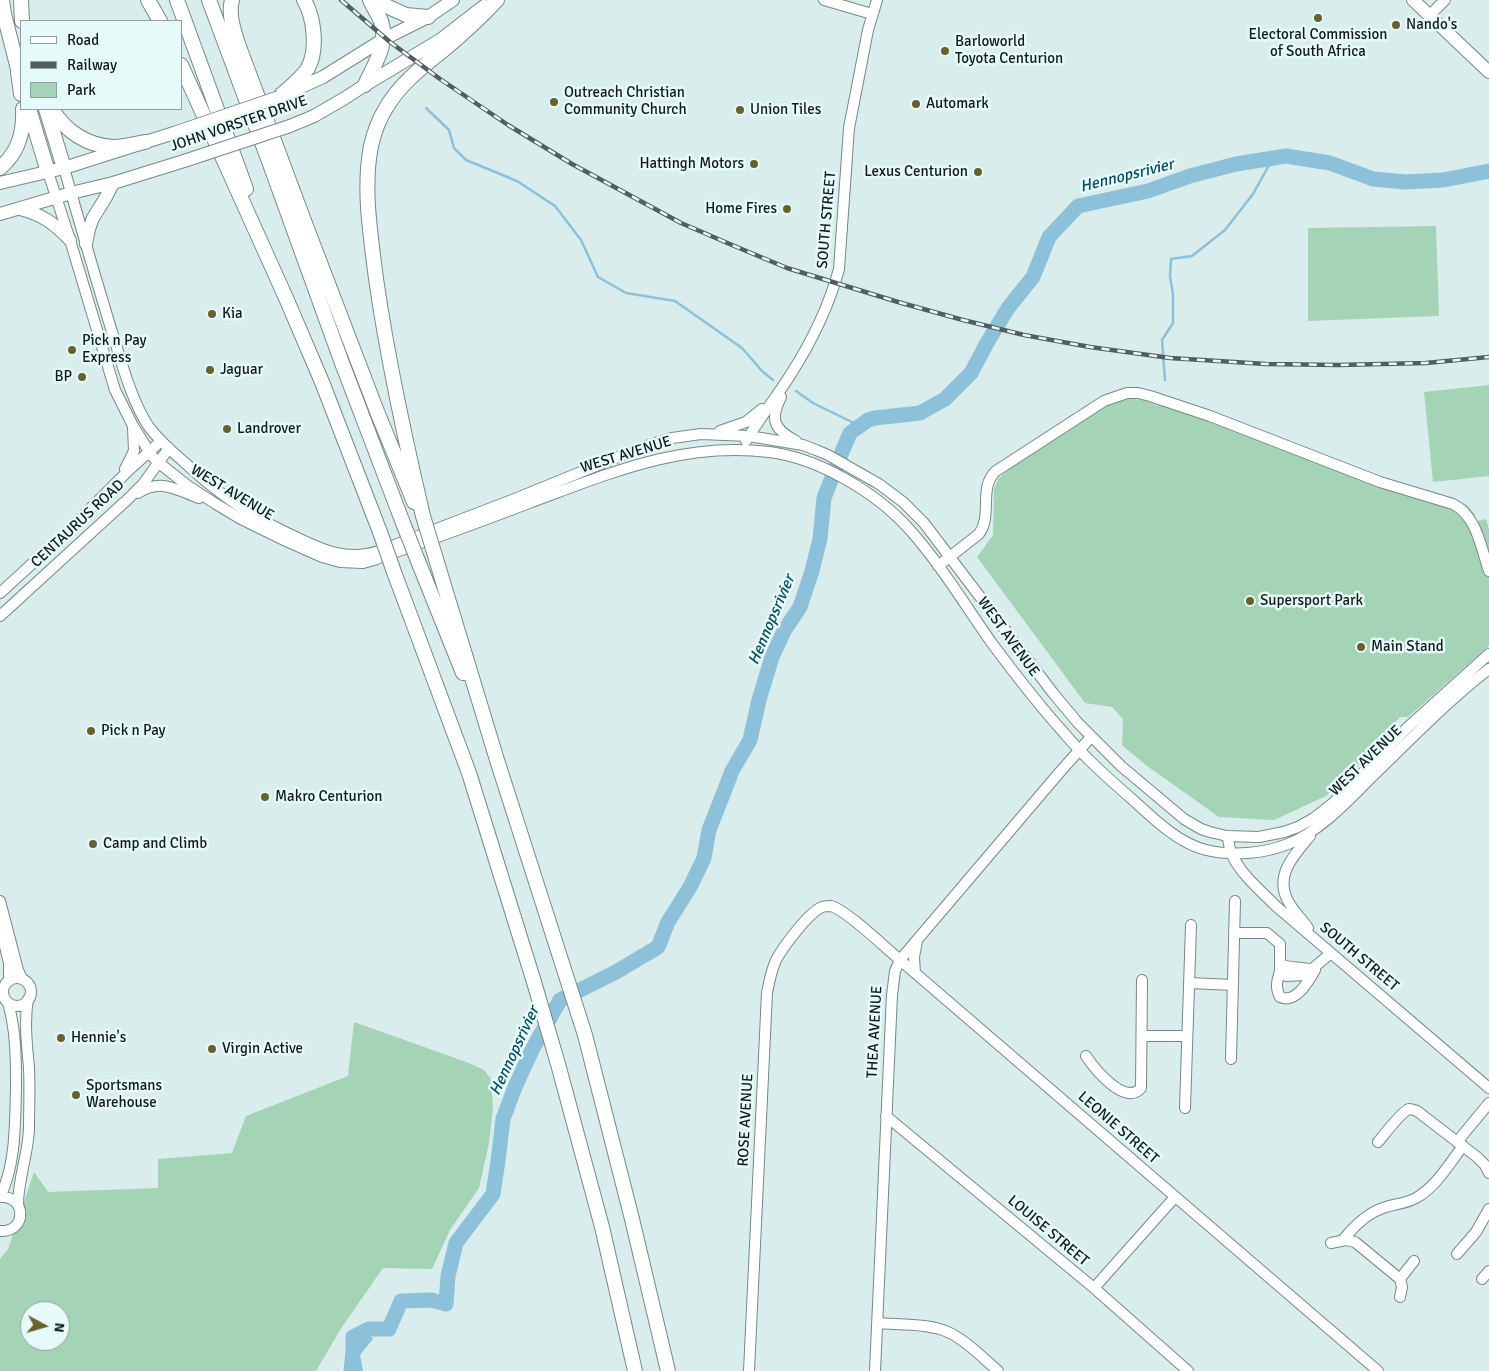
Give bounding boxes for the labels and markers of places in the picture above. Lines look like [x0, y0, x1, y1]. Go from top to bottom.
marker: Electoral Commission of South Africa [1312, 12, 1324, 24]
place label: Nando's [1406, 16, 1457, 34]
marker: Nando's [1390, 19, 1402, 31]
place label: Electoral Commission of South Africa [1249, 26, 1387, 61]
place label: Barloworld Toyota Centurion [955, 33, 1063, 68]
marker: Barloworld Toyota Centurion [939, 45, 951, 57]
place label: Outreach Christian Community Church [564, 84, 687, 119]
place label: Automark [926, 95, 989, 113]
marker: Outreach Christian Community Church [548, 96, 560, 108]
marker: Automark [910, 98, 922, 110]
place label: Union Tiles [750, 101, 821, 119]
marker: Union Tiles [734, 104, 746, 116]
place label: Hattingh Motors [639, 155, 744, 173]
marker: Hattingh Motors [748, 158, 760, 170]
place label: Lexus Centurion [864, 163, 968, 181]
marker: Lexus Centurion [972, 166, 984, 178]
place label: Home Fires [705, 200, 777, 218]
marker: Home Fires [781, 203, 793, 215]
place label: Kia [222, 305, 243, 323]
marker: Kia [206, 308, 218, 320]
place label: Pick n Pay Express [82, 332, 147, 367]
marker: Pick n Pay Express [66, 344, 78, 356]
place label: Jaguar [220, 361, 263, 379]
marker: Jaguar [204, 364, 216, 376]
place label: BP [54, 368, 72, 386]
marker: BP [76, 371, 88, 383]
place label: Landrover [237, 420, 301, 438]
marker: Landrover [221, 423, 233, 435]
place label: Supersport Park [1260, 592, 1363, 610]
marker: Supersport Park [1244, 595, 1256, 607]
place label: Main Stand [1371, 638, 1444, 656]
marker: Main Stand [1355, 641, 1367, 653]
place label: Pick n Pay [101, 722, 166, 740]
marker: Pick n Pay [85, 725, 97, 737]
place label: Makro Centurion [275, 788, 382, 806]
marker: Makro Centurion [259, 791, 271, 803]
place label: Camp and Climb [103, 835, 207, 853]
marker: Camp and Climb [87, 838, 99, 850]
place label: Hennie's [71, 1029, 126, 1047]
marker: Hennie's [55, 1032, 67, 1044]
place label: Virgin Active [222, 1040, 303, 1058]
marker: Virgin Active [206, 1043, 218, 1055]
place label: Sportsmans Warehouse [86, 1077, 162, 1112]
marker: Sportsmans Warehouse [70, 1089, 82, 1101]

